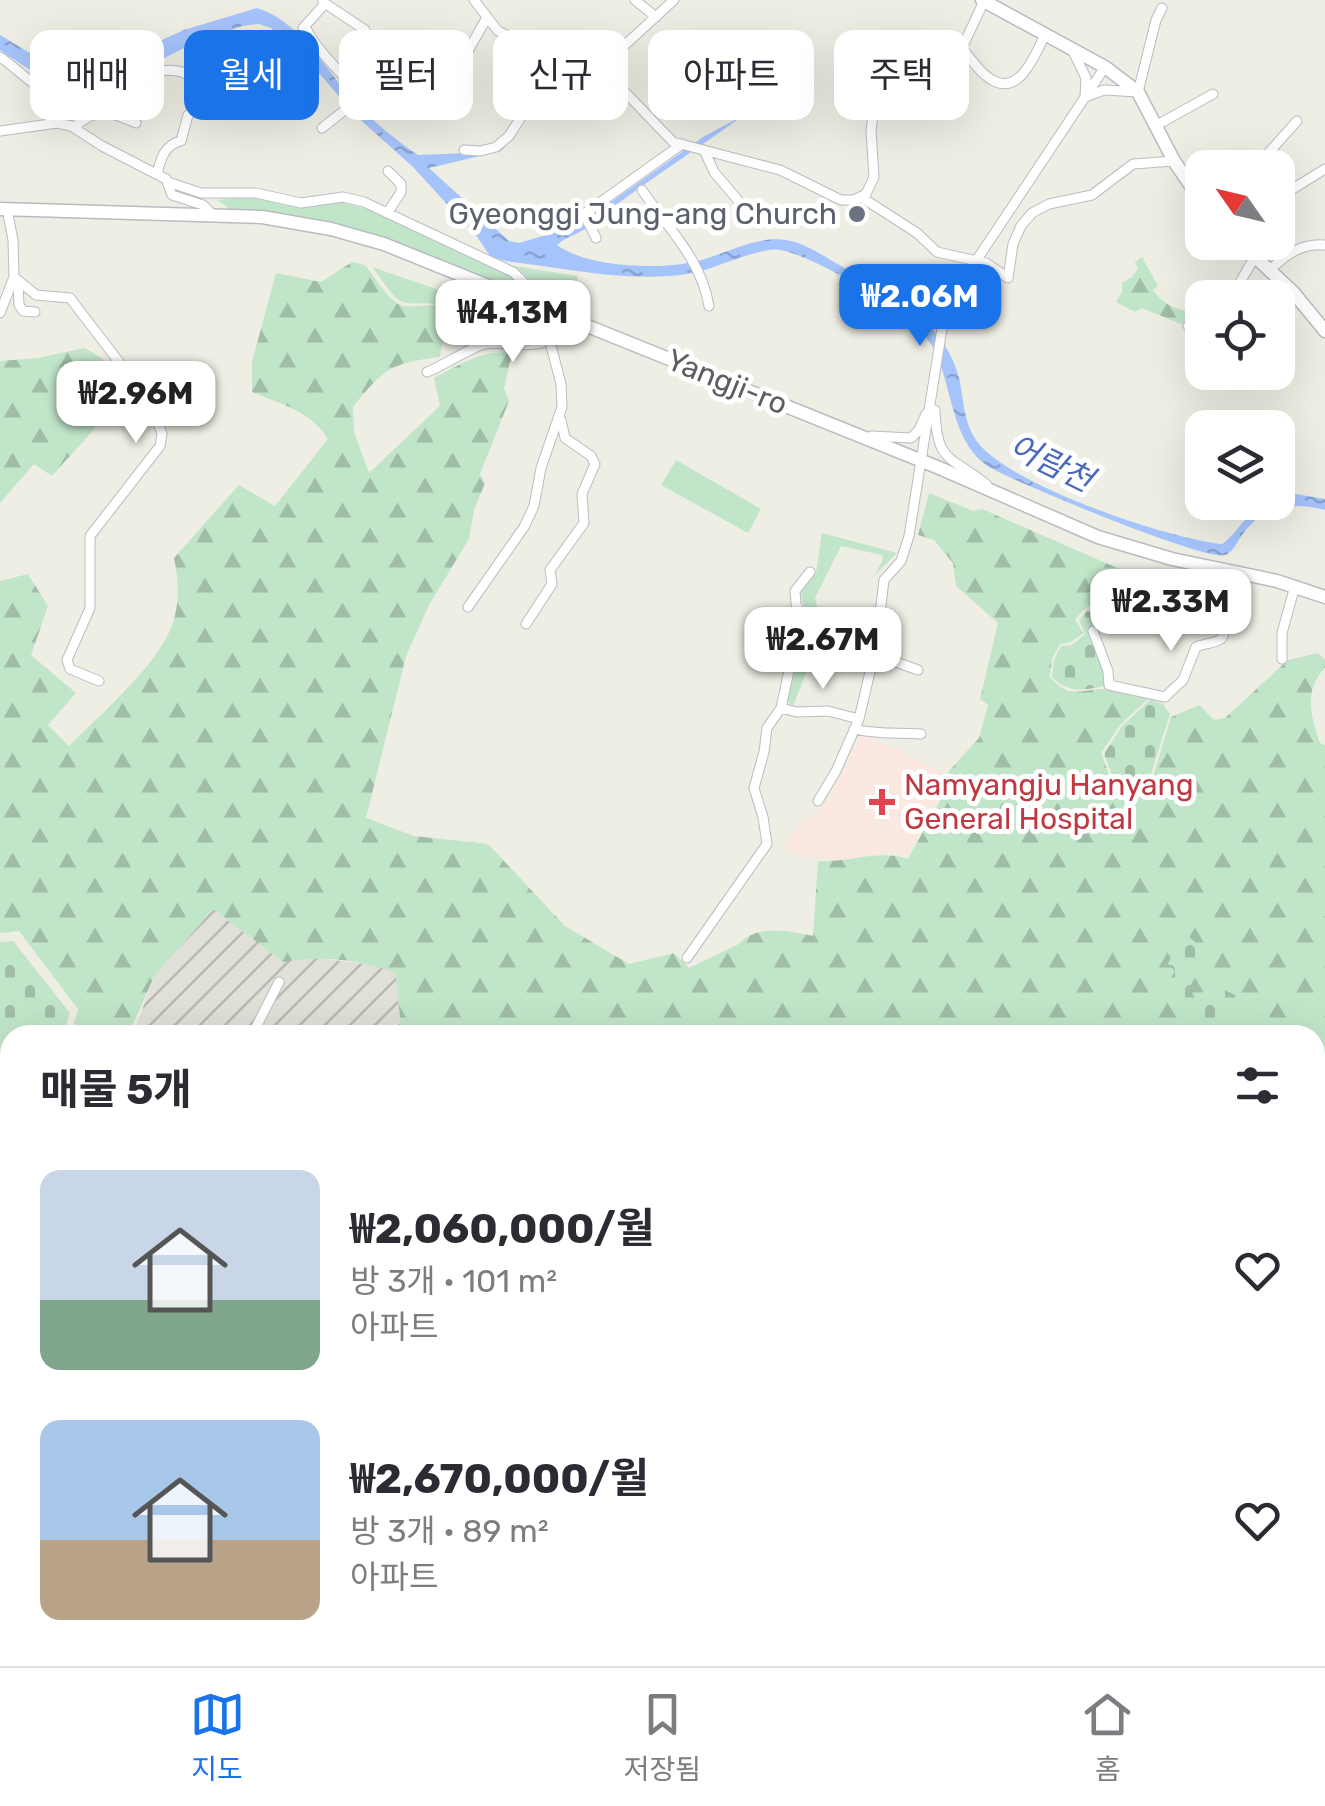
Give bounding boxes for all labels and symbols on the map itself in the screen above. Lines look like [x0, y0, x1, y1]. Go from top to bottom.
north arrow [1185, 150, 1295, 260]
place label: Gyeonggi Jung-ang Church [448, 196, 837, 232]
marker: Gyeonggi Jung-ang Church [846, 203, 868, 225]
pin: ₩2.06M [839, 264, 1001, 349]
pin: ₩4.13M [432, 280, 594, 365]
street label: Yangji-ro [661, 342, 793, 422]
pin: ₩2.96M [55, 361, 217, 446]
water label: 어람천 [1003, 427, 1102, 501]
pin: ₩2.33M [1090, 569, 1252, 654]
pin: ₩2.67M [742, 607, 904, 692]
place label: Namyangju Hanyang General Hospital [904, 767, 1194, 837]
marker: Namyangju Hanyang General Hospital [869, 789, 895, 815]

